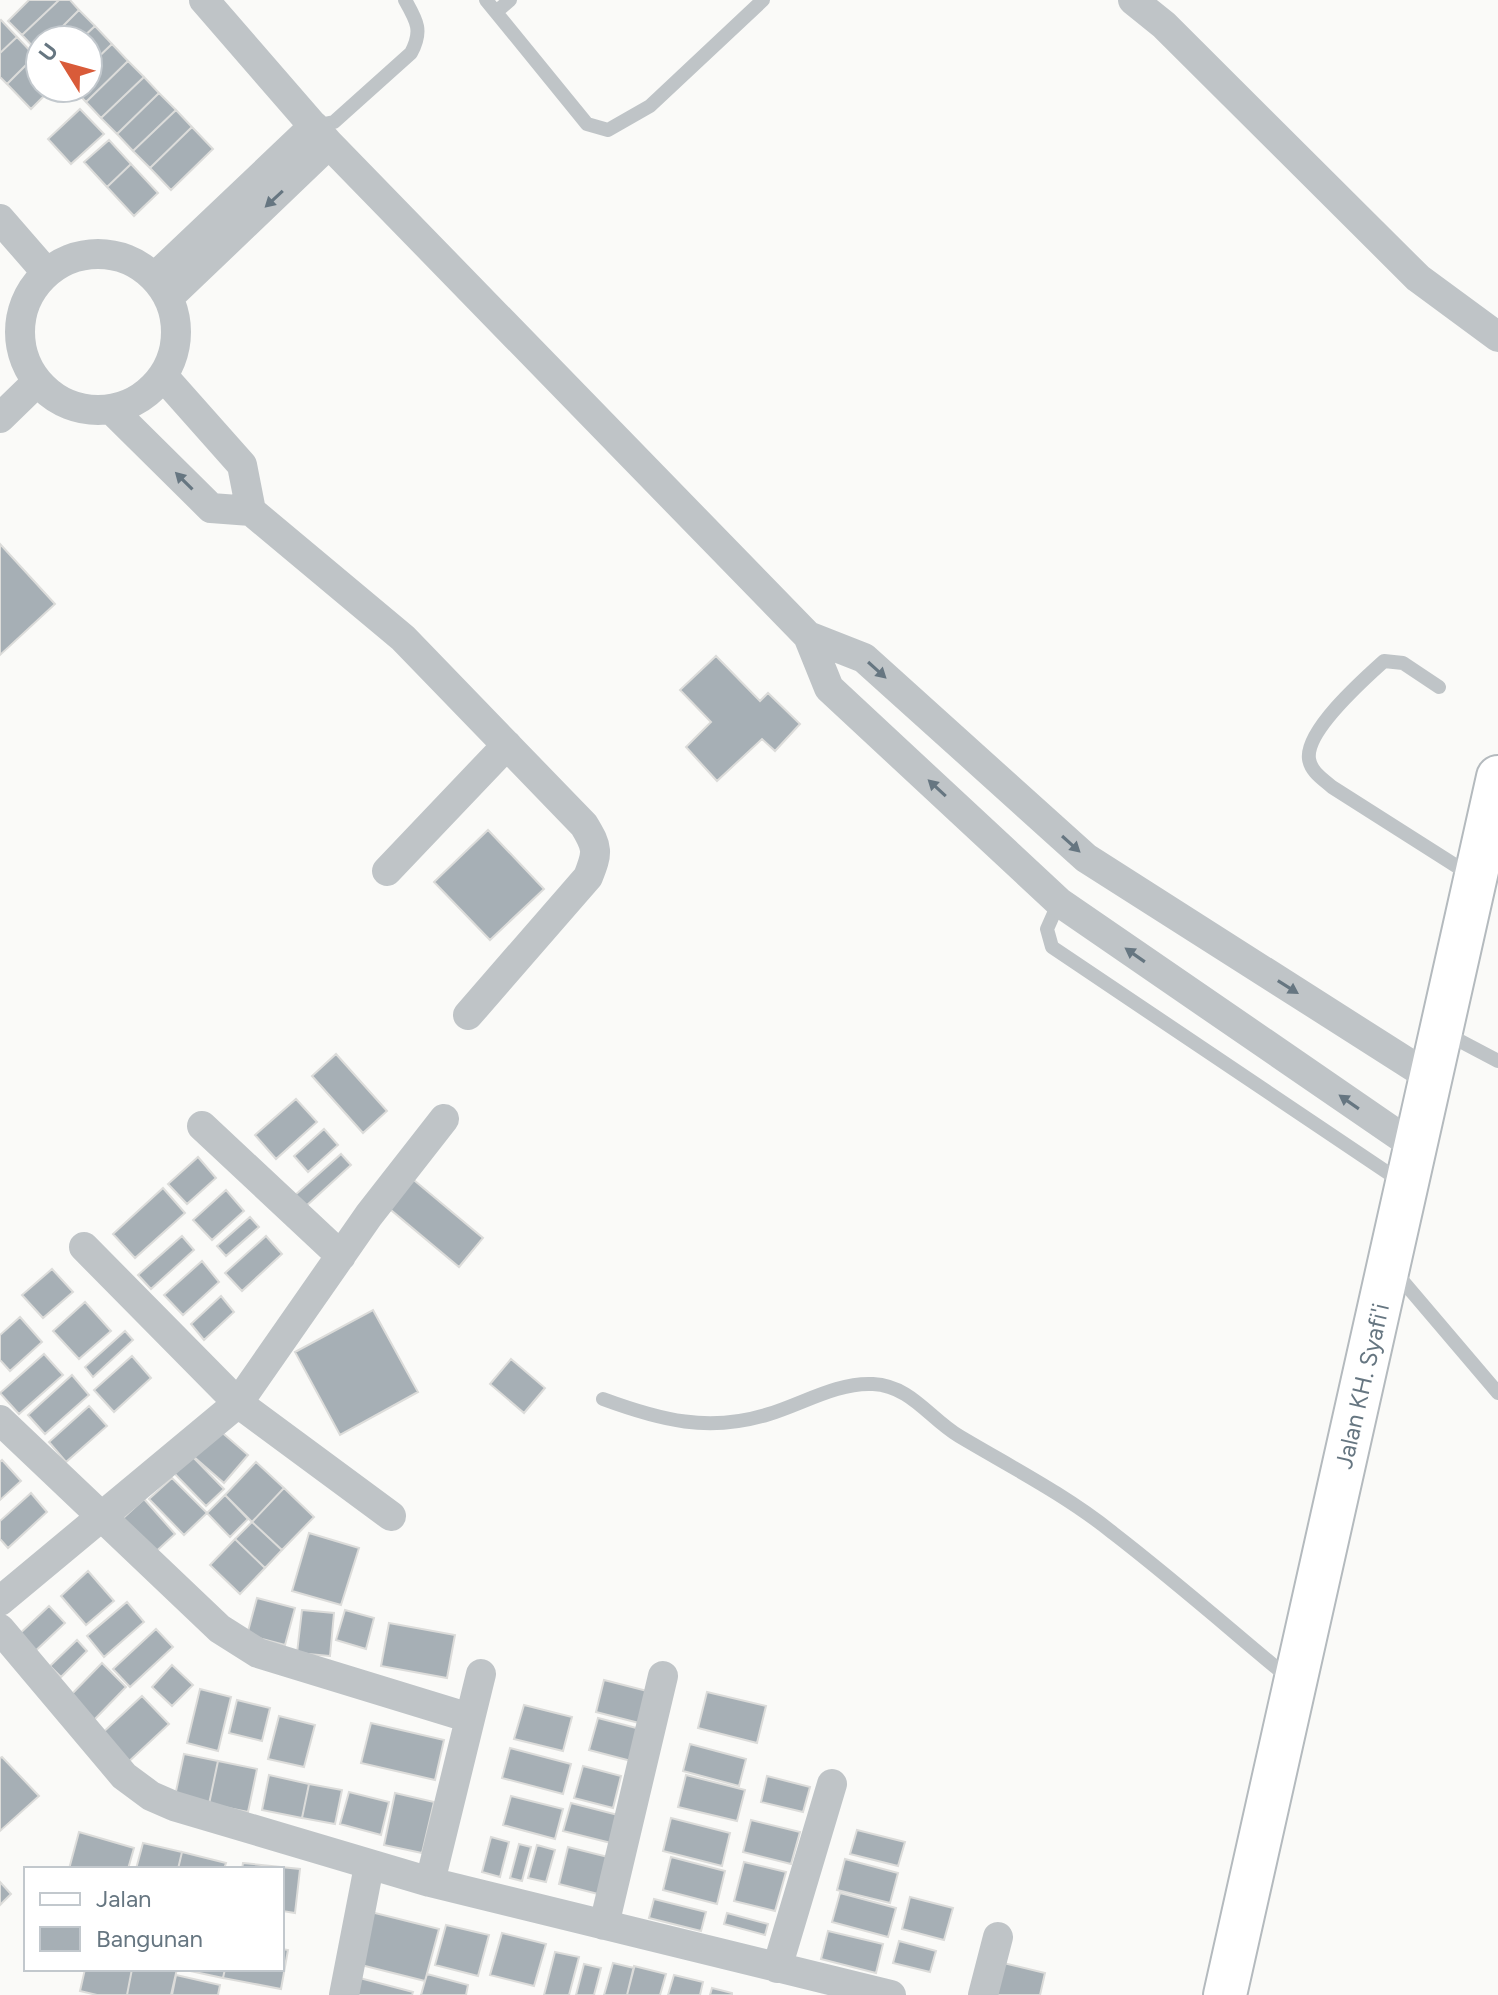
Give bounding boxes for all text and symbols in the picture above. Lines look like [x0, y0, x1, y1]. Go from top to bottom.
north arrow [24, 24, 104, 104]
text: U [33, 38, 64, 67]
one-way arrow [265, 189, 284, 208]
one-way arrow [175, 473, 194, 491]
one-way arrow [867, 661, 887, 678]
one-way arrow [927, 779, 946, 797]
one-way arrow [1060, 835, 1080, 852]
one-way arrow [1125, 948, 1146, 963]
one-way arrow [1277, 979, 1299, 993]
one-way arrow [1339, 1095, 1360, 1110]
street label: Jalan KH. Syafi'i [1329, 1300, 1395, 1472]
legend [24, 1867, 284, 1971]
text: Jalan [96, 1884, 152, 1913]
text: Bangunan [96, 1924, 203, 1953]

